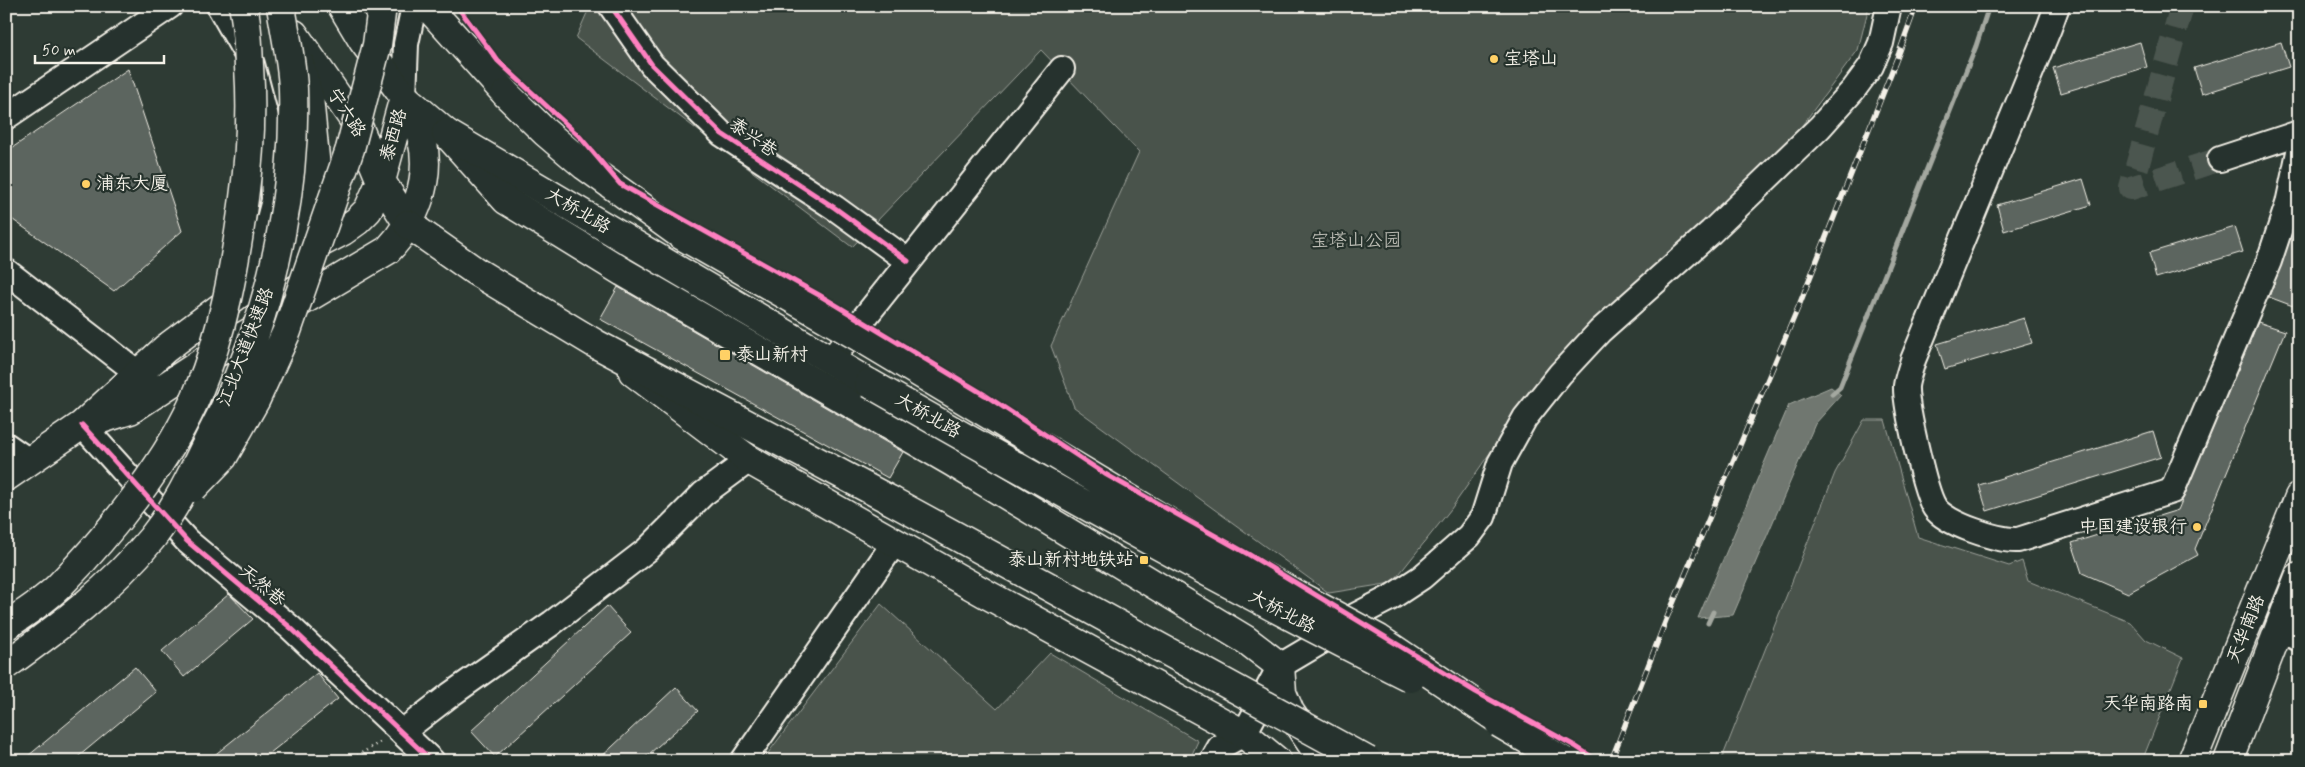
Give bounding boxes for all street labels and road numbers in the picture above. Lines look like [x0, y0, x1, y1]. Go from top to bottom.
street label: 宁六路 [321, 84, 371, 142]
street label: 泰西路 [375, 106, 413, 164]
street label: 泰兴巷 [724, 113, 782, 163]
street label: 大桥北路 [541, 182, 615, 240]
street label: 江北大道快速路 [212, 284, 280, 410]
street label: 大桥北路 [891, 388, 965, 444]
street label: 天然巷 [234, 559, 290, 613]
street label: 大桥北路 [1245, 585, 1319, 639]
street label: 天华南路 [2221, 591, 2271, 667]

